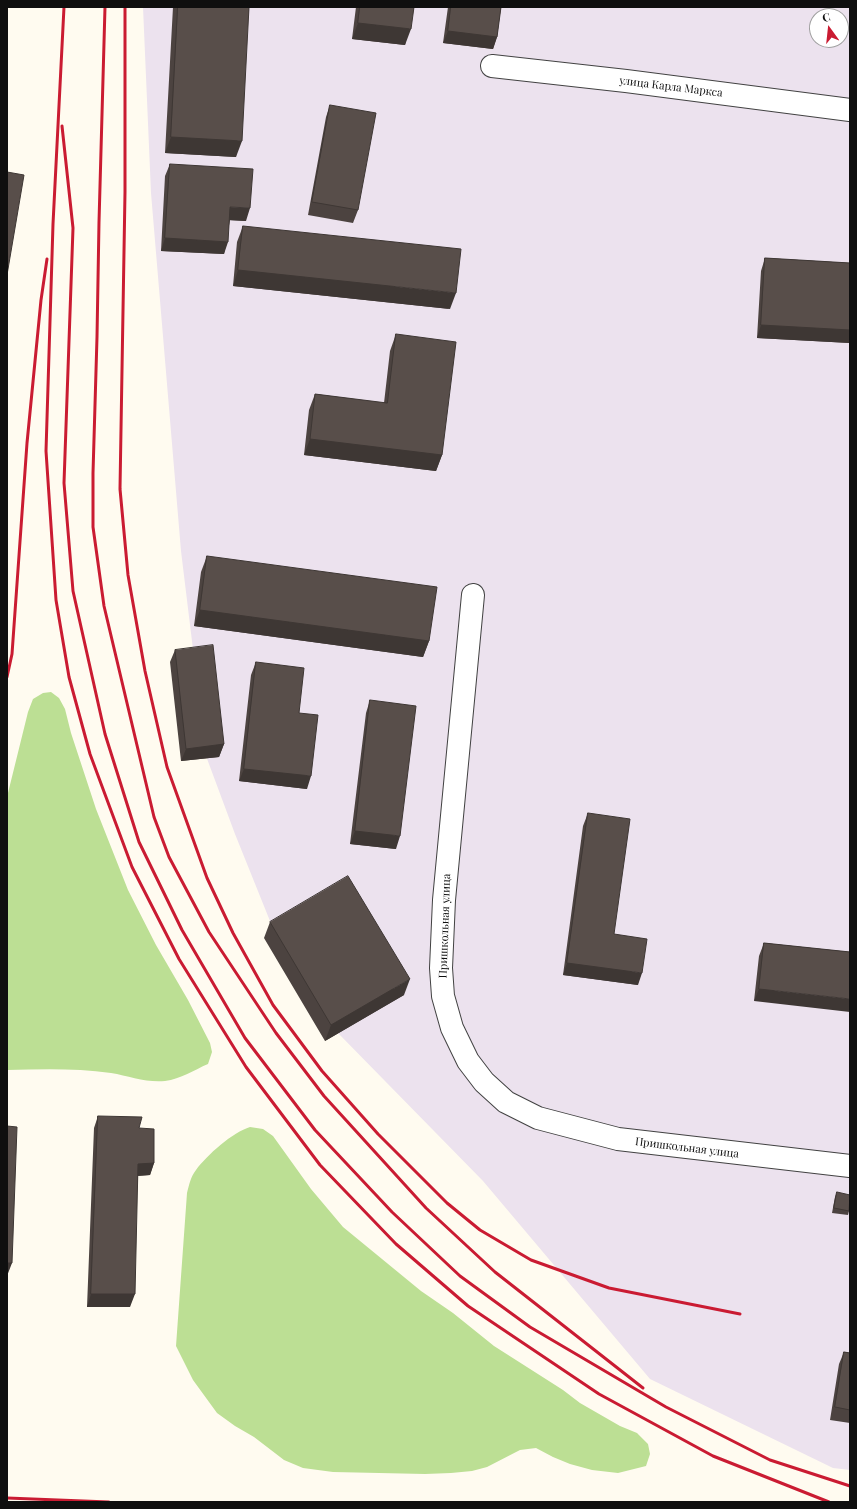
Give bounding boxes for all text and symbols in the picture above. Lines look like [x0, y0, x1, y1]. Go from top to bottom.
north arrow [809, 8, 849, 48]
text: С [820, 9, 832, 25]
street label: улица Карла Маркса [619, 74, 723, 100]
street label: Пришкольная улица [437, 873, 453, 979]
street label: Пришкольная улица [634, 1135, 740, 1161]

